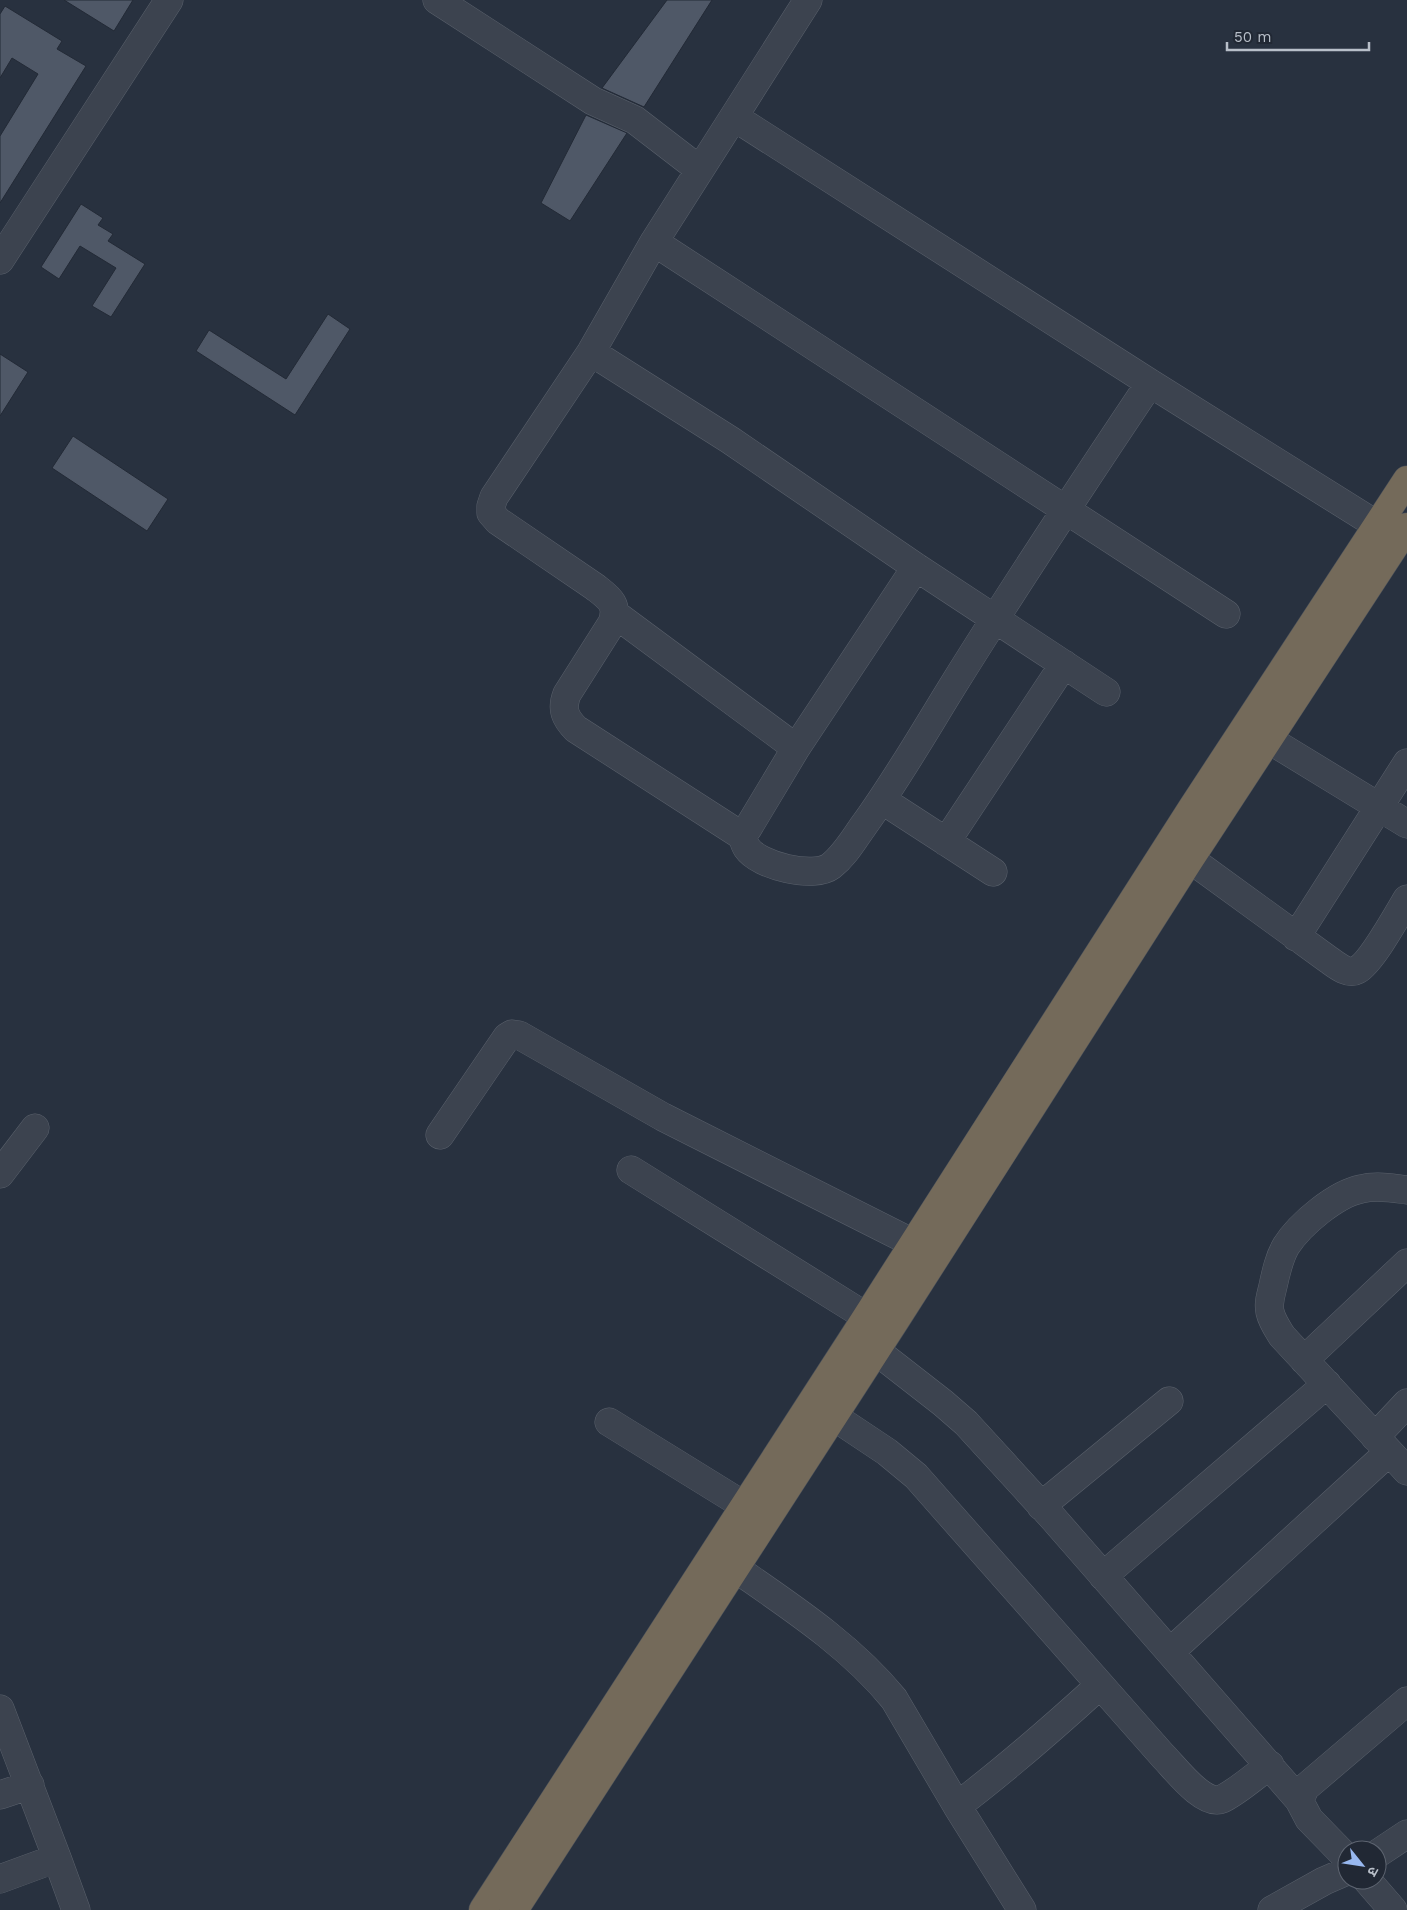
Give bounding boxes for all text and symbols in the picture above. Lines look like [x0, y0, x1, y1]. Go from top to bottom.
scale bar [1227, 20, 1370, 52]
text: 50 m [1234, 28, 1271, 46]
north arrow [1337, 1840, 1387, 1890]
text: उ [1364, 1864, 1382, 1880]

